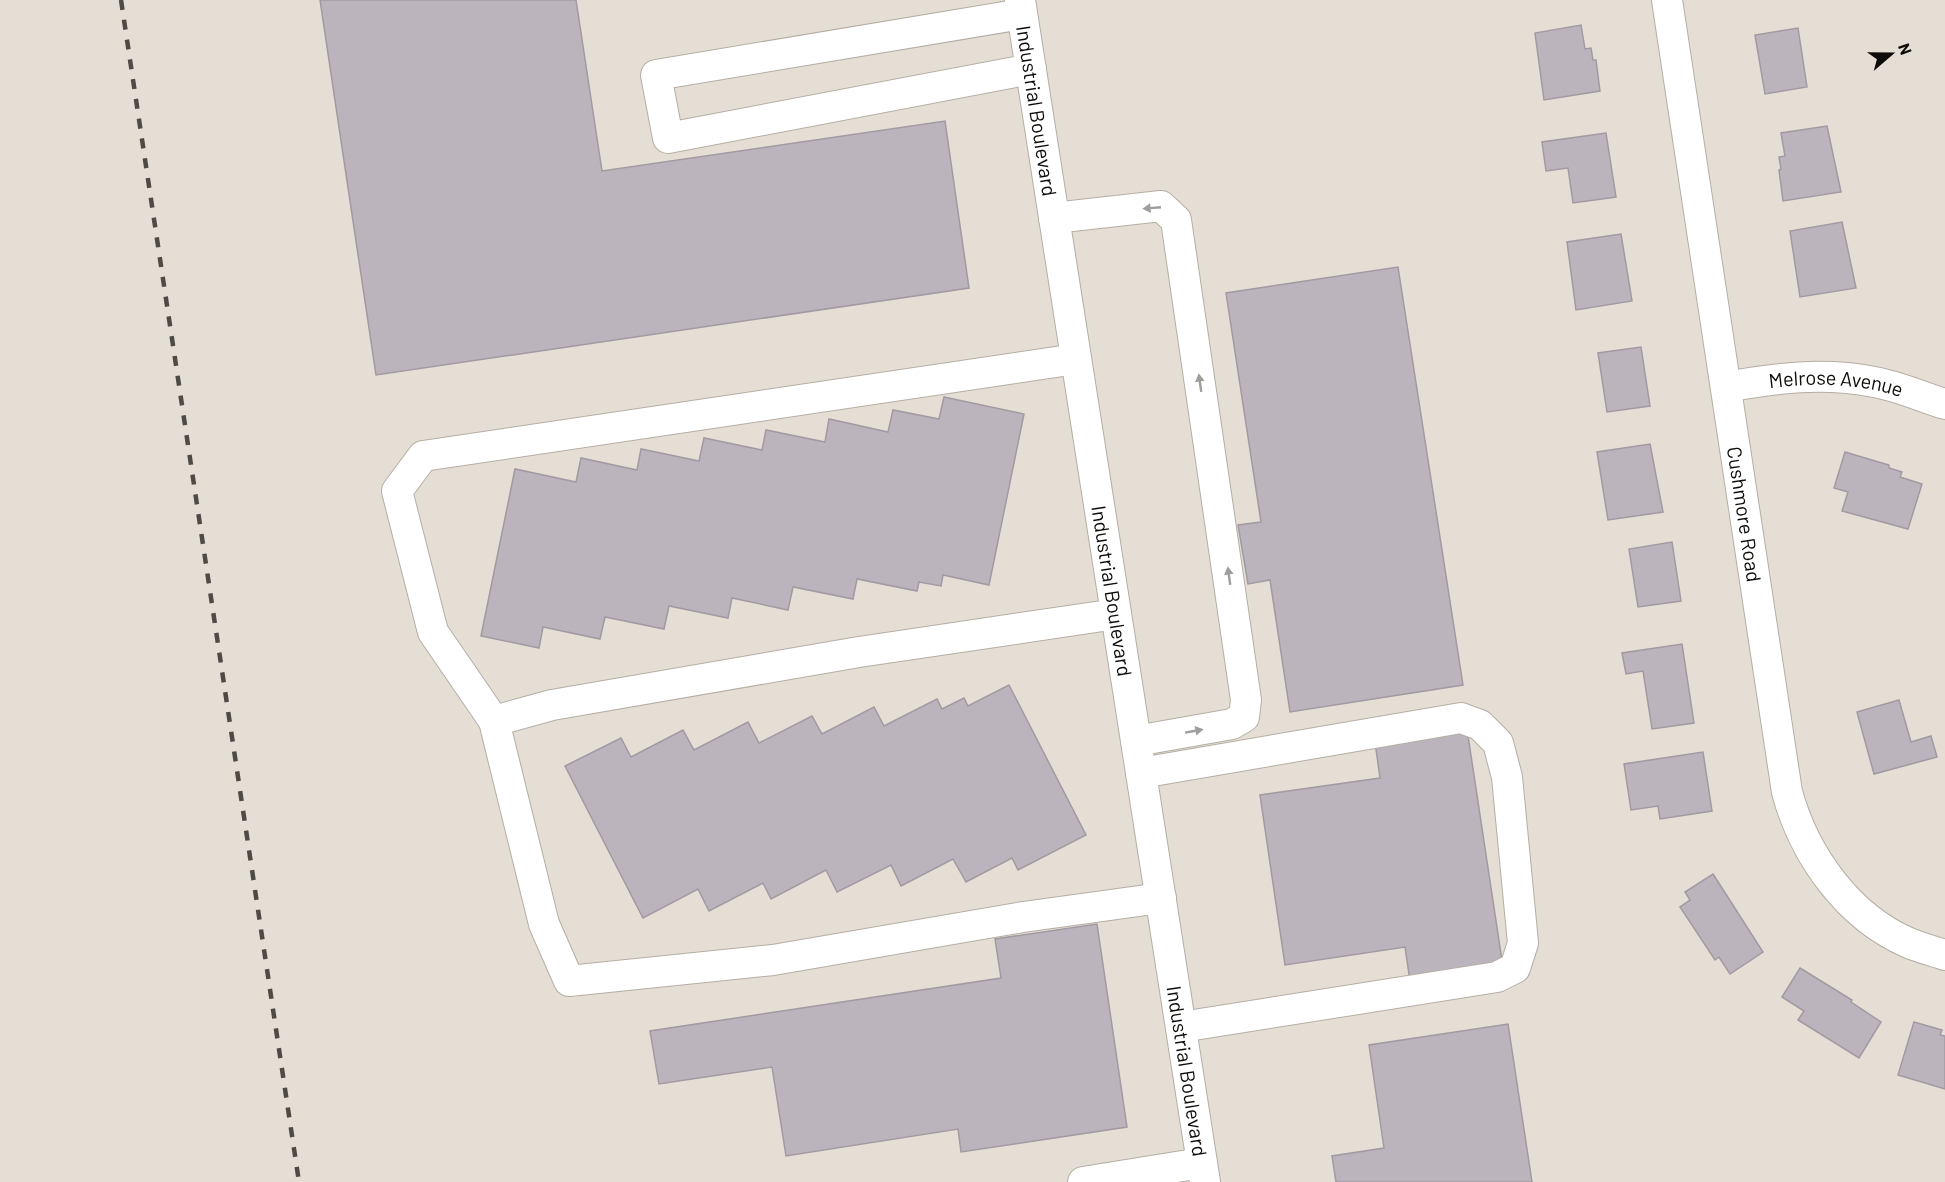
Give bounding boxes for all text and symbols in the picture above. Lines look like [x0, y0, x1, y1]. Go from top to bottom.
street label: Industrial Boulevard [1012, 24, 1063, 198]
north arrow [1861, 24, 1921, 84]
text: N [1895, 40, 1916, 57]
one-way arrow [1142, 203, 1161, 213]
street label: Melrose Avenue [1767, 365, 1906, 401]
one-way arrow [1196, 373, 1205, 392]
street label: Cushmore Road [1723, 445, 1767, 584]
street label: Industrial Boulevard [1087, 504, 1138, 678]
one-way arrow [1225, 566, 1234, 585]
one-way arrow [1185, 726, 1204, 735]
street label: Industrial Boulevard [1162, 984, 1213, 1158]

